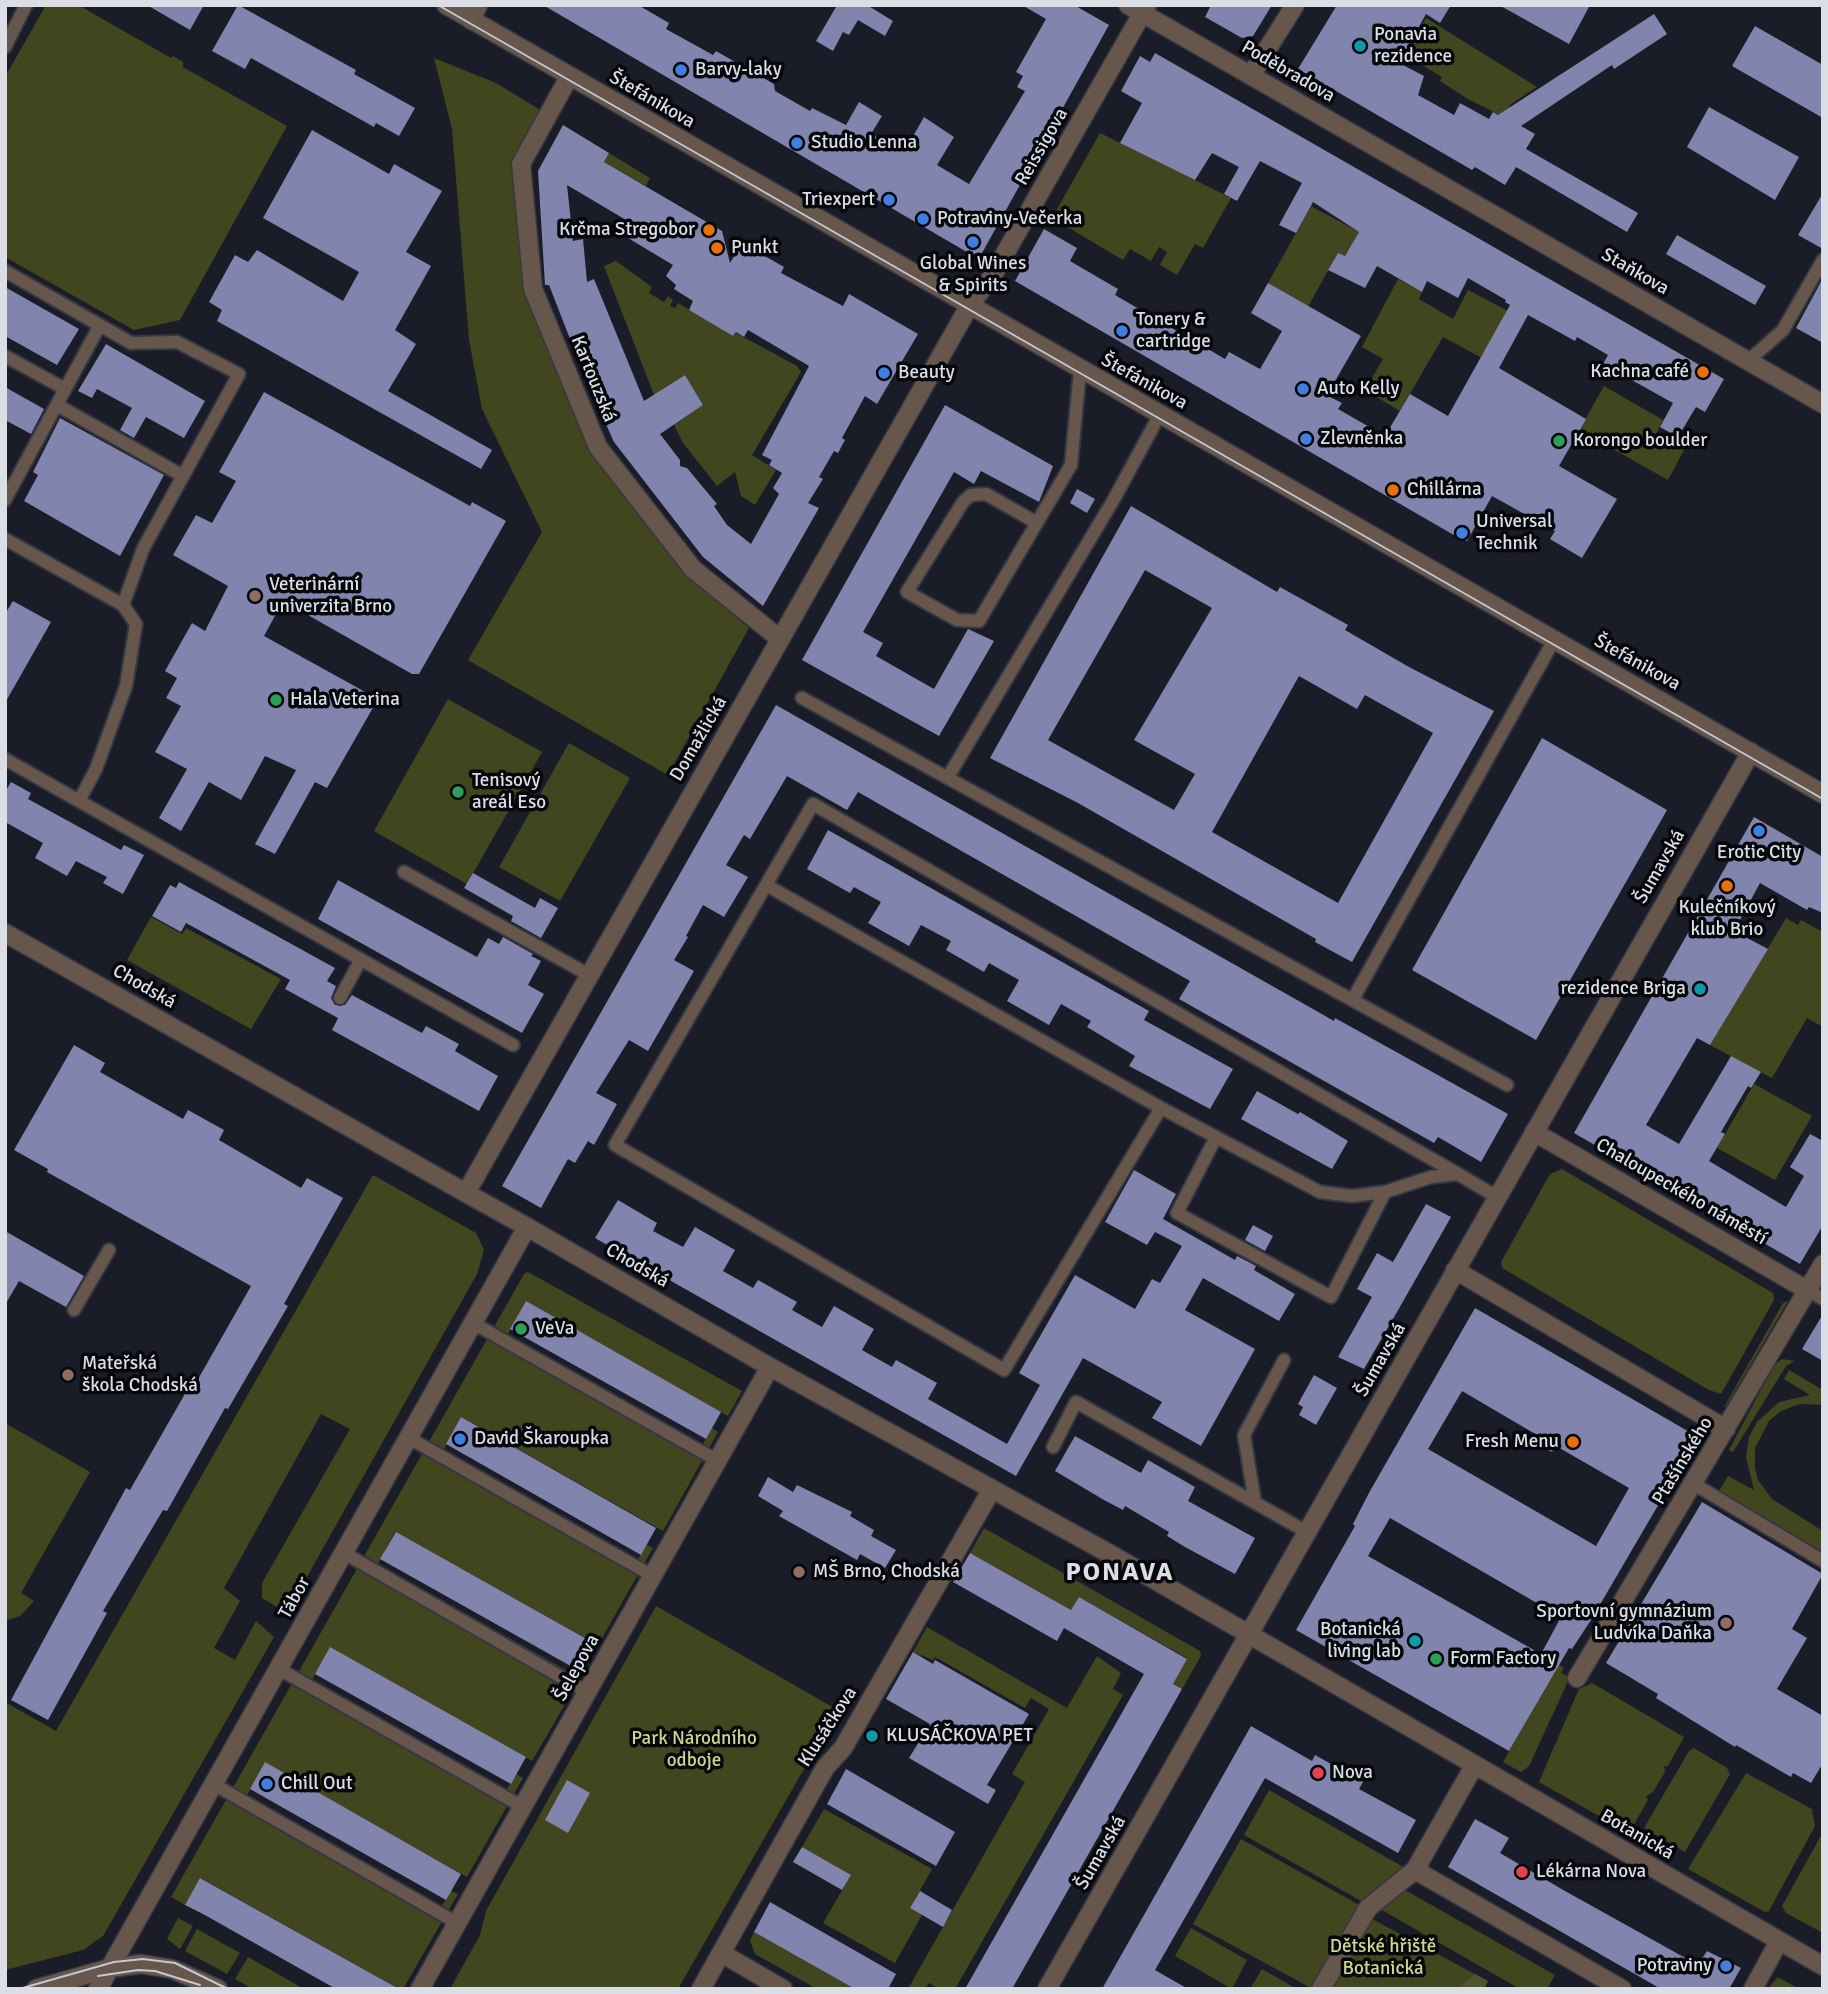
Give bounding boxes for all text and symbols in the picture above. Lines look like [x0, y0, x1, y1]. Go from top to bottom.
place label: Ponavia rezidence [1374, 24, 1452, 68]
street label: Poděbradova [1237, 36, 1339, 108]
marker: Ponavia rezidence [1352, 38, 1368, 54]
place label: Barvy-laky [695, 59, 782, 81]
marker: Barvy-laky [673, 62, 689, 78]
street label: Štefánikova [605, 66, 699, 134]
street label: Reissigova [1011, 104, 1073, 190]
place label: Studio Lenna [811, 132, 917, 154]
marker: Studio Lenna [789, 135, 805, 151]
place label: Triexpert [802, 189, 875, 211]
marker: Triexpert [881, 192, 897, 208]
place label: Potraviny-Večerka [937, 208, 1082, 230]
marker: Potraviny-Večerka [915, 211, 931, 227]
place label: Krčma Stregobor [559, 219, 695, 241]
marker: Krčma Stregobor [701, 222, 717, 238]
marker: Global Wines & Spirits [965, 234, 981, 250]
place label: Punkt [731, 237, 778, 259]
marker: Punkt [709, 240, 725, 256]
street label: Staňkova [1597, 244, 1673, 300]
place label: Global Wines & Spirits [920, 253, 1026, 297]
place label: Tonery & cartridge [1136, 309, 1211, 353]
marker: Tonery & cartridge [1114, 323, 1130, 339]
street label: Kartouzská [565, 333, 621, 425]
street label: Štefánikova [1097, 349, 1191, 415]
place label: Kachna café [1590, 361, 1689, 383]
place label: Beauty [898, 362, 955, 384]
marker: Kachna café [1695, 364, 1711, 380]
marker: Beauty [876, 365, 892, 381]
place label: Auto Kelly [1317, 378, 1399, 400]
marker: Auto Kelly [1295, 381, 1311, 397]
place label: Zlevněnka [1320, 428, 1403, 450]
place label: Korongo boulder [1573, 430, 1707, 452]
marker: Zlevněnka [1298, 431, 1314, 447]
marker: Korongo boulder [1551, 433, 1567, 449]
place label: Chillárna [1407, 479, 1482, 501]
marker: Chillárna [1385, 482, 1401, 498]
place label: Universal Technik [1476, 511, 1552, 555]
marker: Universal Technik [1454, 525, 1470, 541]
place label: Veterinární univerzita Brno [269, 574, 392, 618]
marker: Veterinární univerzita Brno [247, 588, 263, 604]
street label: Štefánikova [1590, 630, 1684, 696]
place label: Hala Veterina [290, 689, 400, 711]
marker: Hala Veterina [268, 692, 284, 708]
street label: Domažlická [666, 693, 732, 785]
place label: Tenisový areál Eso [472, 770, 546, 814]
marker: Tenisový areál Eso [450, 784, 466, 800]
marker: Erotic City [1751, 823, 1767, 839]
street label: Šumavská [1630, 826, 1690, 908]
place label: Erotic City [1717, 842, 1801, 864]
marker: Kulečníkový klub Brio [1719, 878, 1735, 894]
place label: Kulečníkový klub Brio [1678, 897, 1776, 941]
street label: Chodská [108, 960, 180, 1014]
place label: rezidence Briga [1560, 978, 1686, 1000]
marker: rezidence Briga [1692, 981, 1708, 997]
street label: Chaloupeckého náměstí [1591, 1134, 1771, 1250]
street label: Chodská [601, 1239, 673, 1293]
place label: VeVa [535, 1318, 574, 1340]
street label: Šumavská [1351, 1319, 1411, 1401]
marker: VeVa [513, 1321, 529, 1337]
place label: Mateřská škola Chodská [82, 1353, 198, 1397]
marker: Mateřská škola Chodská [60, 1367, 76, 1383]
street label: Ptašínského [1648, 1413, 1718, 1509]
place label: David Škaroupka [474, 1428, 609, 1450]
marker: David Škaroupka [452, 1431, 468, 1447]
place label: Fresh Menu [1465, 1431, 1559, 1453]
marker: Fresh Menu [1565, 1434, 1581, 1450]
district label: PONAVA [1066, 1557, 1174, 1589]
place label: MŠ Brno, Chodská [813, 1561, 960, 1583]
marker: MŠ Brno, Chodská [791, 1564, 807, 1580]
street label: Tábor [274, 1573, 316, 1623]
place label: Sportovní gymnázium Ludvíka Daňka [1536, 1601, 1712, 1645]
marker: Sportovní gymnázium Ludvíka Daňka [1718, 1615, 1734, 1631]
place label: Botanická living lab [1320, 1619, 1401, 1663]
street label: Šelepova [549, 1631, 605, 1705]
marker: Botanická living lab [1407, 1633, 1423, 1649]
place label: Form Factory [1450, 1648, 1556, 1670]
marker: Form Factory [1428, 1651, 1444, 1667]
street label: Klusáčkova [794, 1683, 862, 1771]
place label: KLUSÁČKOVA PET [886, 1725, 1033, 1747]
park label: Park Národního odboje [631, 1728, 757, 1772]
marker: KLUSÁČKOVA PET [864, 1728, 880, 1744]
place label: Nova [1332, 1762, 1373, 1784]
marker: Nova [1310, 1765, 1326, 1781]
place label: Chill Out [281, 1773, 353, 1795]
marker: Chill Out [259, 1776, 275, 1792]
street label: Botanická [1596, 1805, 1678, 1865]
street label: Šumavská [1071, 1812, 1131, 1894]
place label: Lékárna Nova [1536, 1861, 1646, 1883]
marker: Lékárna Nova [1514, 1864, 1530, 1880]
park label: Dětské hřiště Botanická [1330, 1936, 1436, 1980]
place label: Potraviny [1637, 1955, 1712, 1977]
marker: Potraviny [1718, 1958, 1734, 1974]

